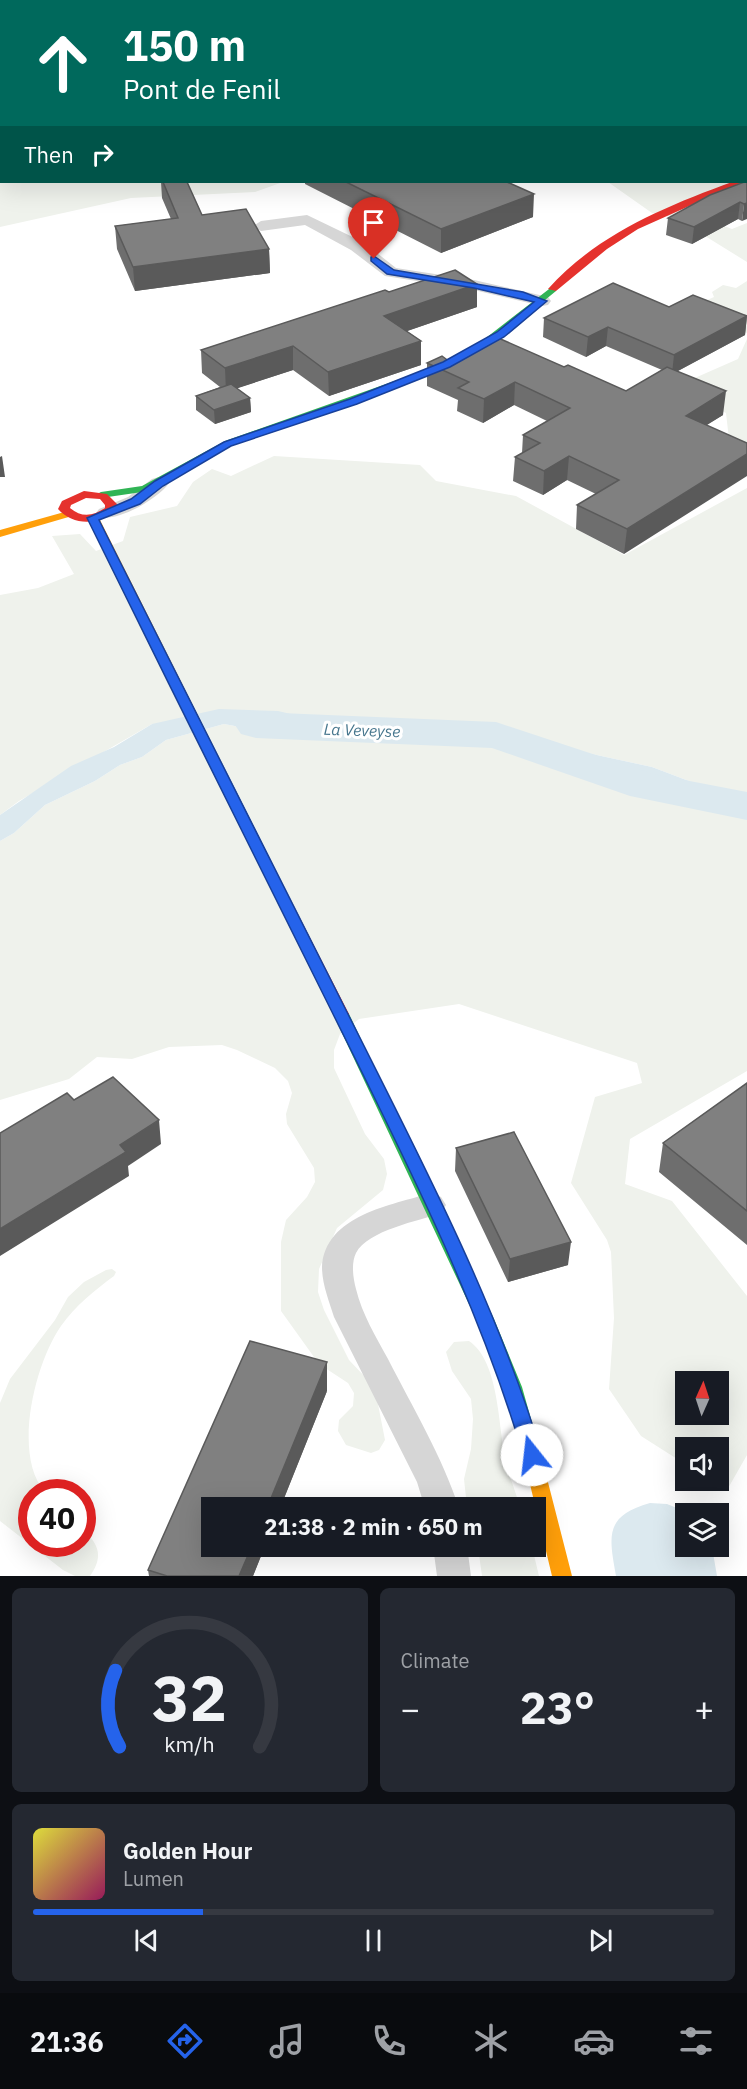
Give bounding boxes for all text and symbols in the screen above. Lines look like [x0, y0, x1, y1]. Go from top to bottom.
text: 150 m [123, 18, 246, 73]
icon: ahead [24, 24, 102, 102]
text: Pont de Fenil [123, 71, 281, 106]
icon: right [86, 138, 119, 171]
text: Then [24, 140, 74, 169]
pin [348, 197, 399, 259]
icon: arrive [357, 206, 390, 239]
water label: La Veveyse [323, 719, 401, 741]
north arrow [675, 1371, 729, 1425]
map controls [675, 1371, 729, 1557]
position arrow [500, 1423, 564, 1487]
button: sound [675, 1437, 729, 1491]
speed limit sign: 40 [18, 1479, 96, 1557]
button: layers [675, 1503, 729, 1557]
text: 21:38 · 2 min · 650 m [264, 1512, 483, 1541]
text: Climate [401, 1647, 469, 1674]
text: 32 [152, 1657, 227, 1738]
text: 23° [520, 1678, 595, 1736]
text: − [401, 1687, 420, 1730]
text: + [694, 1687, 714, 1730]
text: km/h [165, 1730, 215, 1758]
text: Golden Hour [123, 1836, 252, 1865]
text: Lumen [123, 1865, 184, 1892]
icon: previous [130, 1924, 163, 1957]
icon: pause [357, 1924, 390, 1957]
icon: next [584, 1924, 617, 1957]
icon: directions [164, 2020, 206, 2062]
icon: music [266, 2020, 308, 2062]
icon: phone [368, 2020, 410, 2062]
icon: climate [470, 2020, 512, 2062]
icon: car [573, 2020, 615, 2062]
icon: filters [675, 2020, 717, 2062]
text: 21:36 [30, 2024, 104, 2059]

